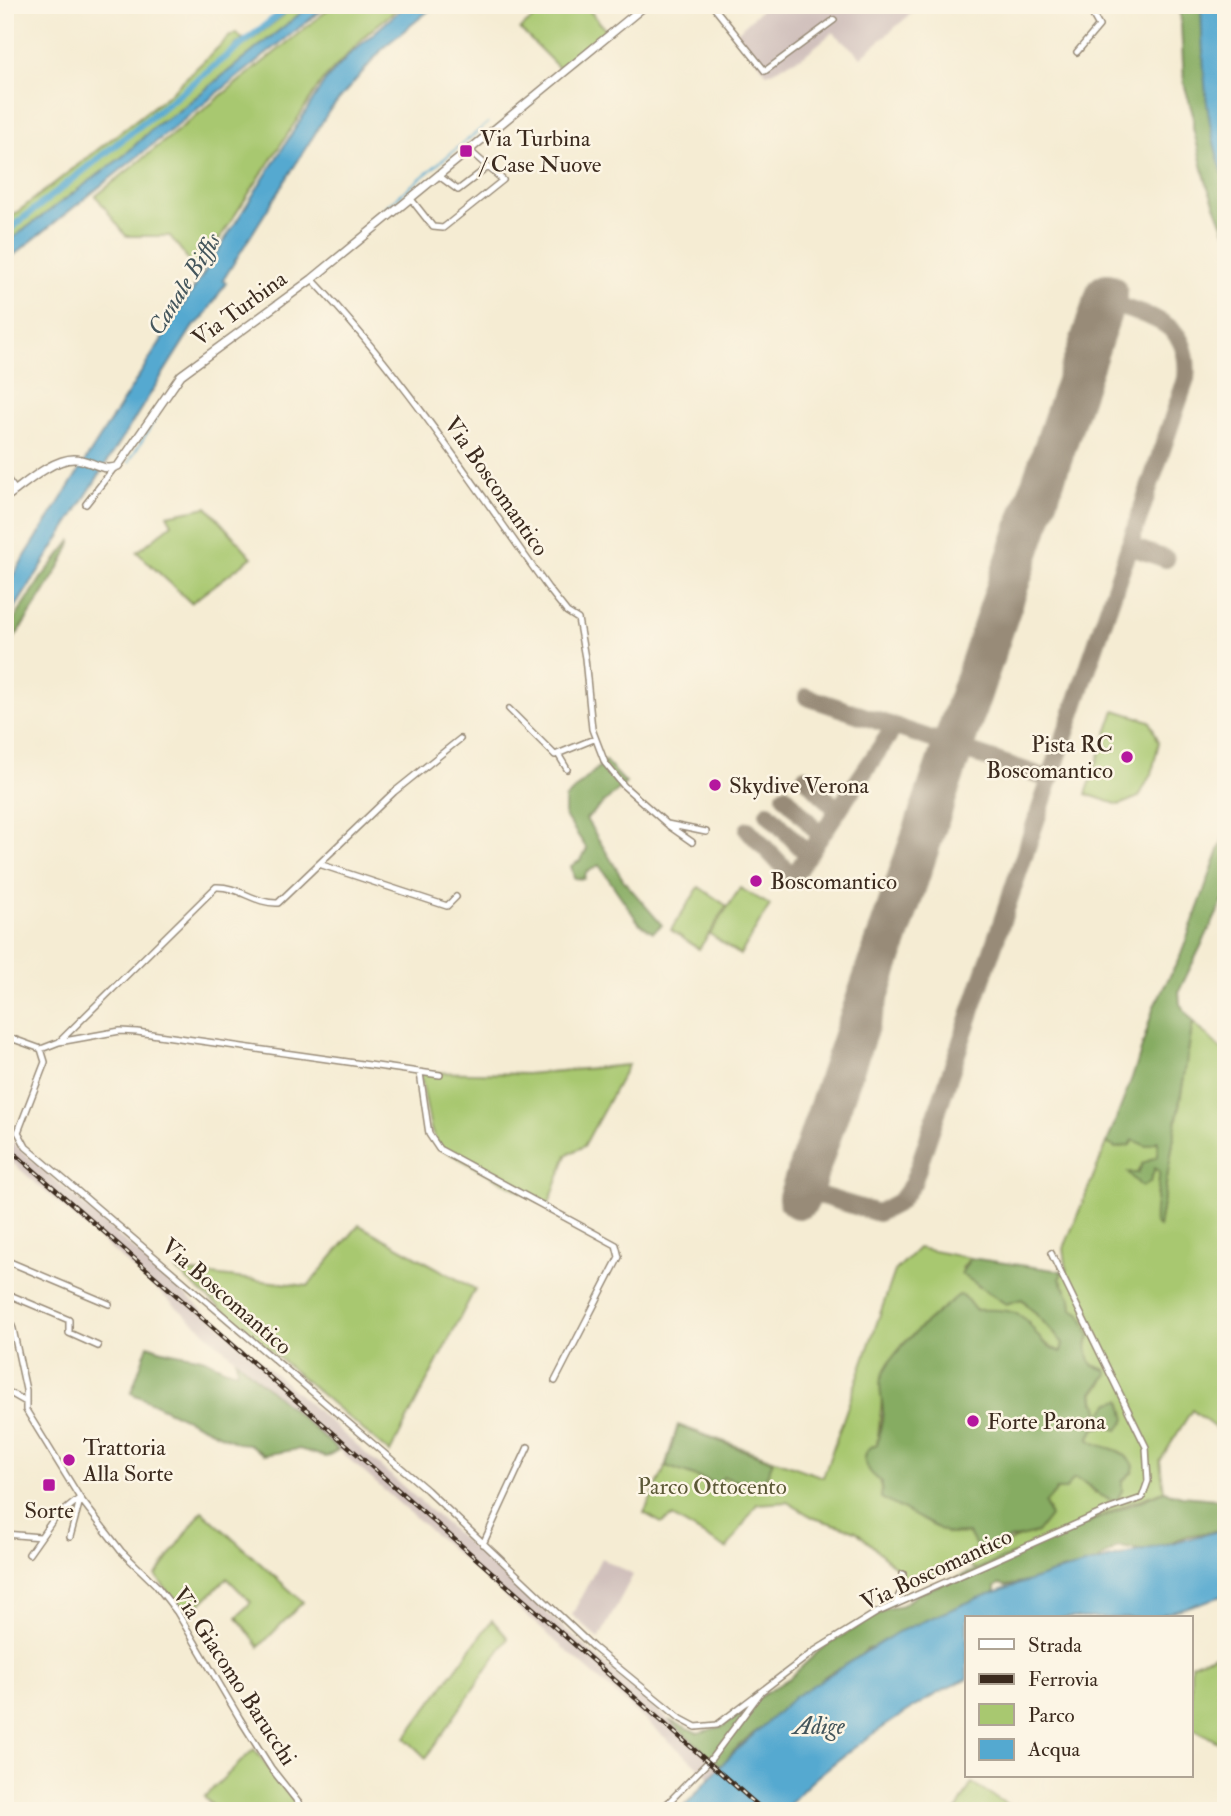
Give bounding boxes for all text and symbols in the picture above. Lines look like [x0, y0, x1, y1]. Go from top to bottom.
place label: Via Turbina / Case Nuove [478, 124, 602, 179]
marker: Via Turbina / Case Nuove [458, 143, 474, 159]
water label: Canale Biffis [141, 227, 228, 341]
street label: Via Turbina [186, 264, 293, 353]
street label: Via Boscomantico [438, 411, 555, 562]
place label: Pista RC Boscomantico [986, 730, 1113, 785]
marker: Pista RC Boscomantico [1119, 749, 1135, 765]
place label: Skydive Verona [729, 771, 870, 800]
marker: Skydive Verona [707, 777, 723, 793]
place label: Boscomantico [770, 867, 897, 896]
marker: Boscomantico [748, 873, 764, 889]
street label: Via Boscomantico [155, 1232, 298, 1361]
place label: Forte Parona [987, 1407, 1106, 1436]
marker: Forte Parona [965, 1413, 981, 1429]
place label: Trattoria Alla Sorte [82, 1433, 174, 1488]
marker: Trattoria Alla Sorte [61, 1452, 77, 1468]
park label: Parco Ottocento [637, 1472, 787, 1501]
marker: Sorte [41, 1477, 57, 1493]
place label: Sorte [24, 1496, 74, 1525]
street label: Via Boscomantico [856, 1522, 1017, 1617]
street label: Via Giacomo Barucchi [166, 1582, 303, 1771]
legend [965, 1616, 1192, 1778]
text: Strada [1028, 1632, 1082, 1659]
text: Ferrovia [1028, 1666, 1099, 1693]
text: Parco [1028, 1702, 1075, 1729]
water label: Adige [790, 1711, 846, 1742]
text: Acqua [1027, 1736, 1081, 1763]

